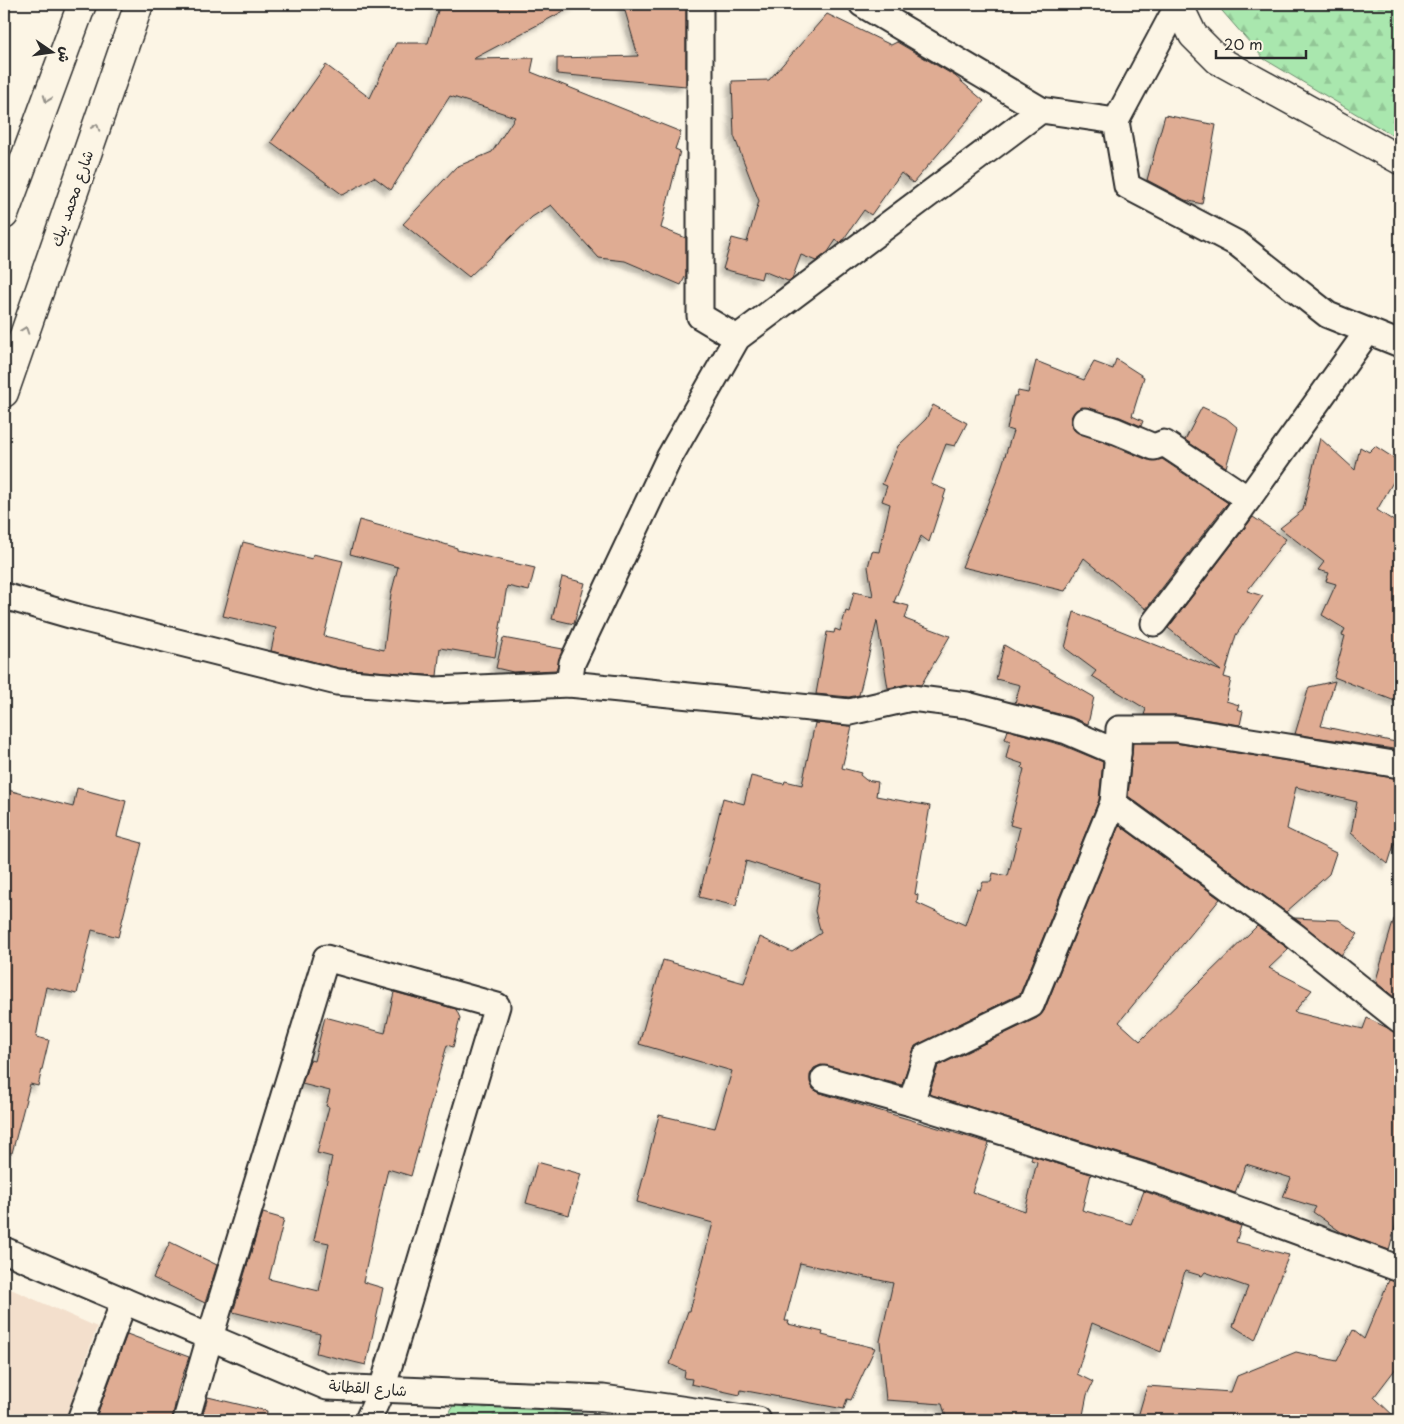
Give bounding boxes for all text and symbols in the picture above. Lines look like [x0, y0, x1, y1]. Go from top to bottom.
north arrow [28, 28, 78, 78]
scale bar [1216, 28, 1306, 60]
text: 20 m [1224, 32, 1263, 55]
text: ش [53, 45, 77, 65]
one-way arrow [43, 94, 53, 102]
one-way arrow [90, 123, 100, 132]
street label: شارع محمد بيك [44, 147, 98, 249]
one-way arrow [20, 326, 30, 335]
street label: شارع القطانة [328, 1373, 408, 1401]

